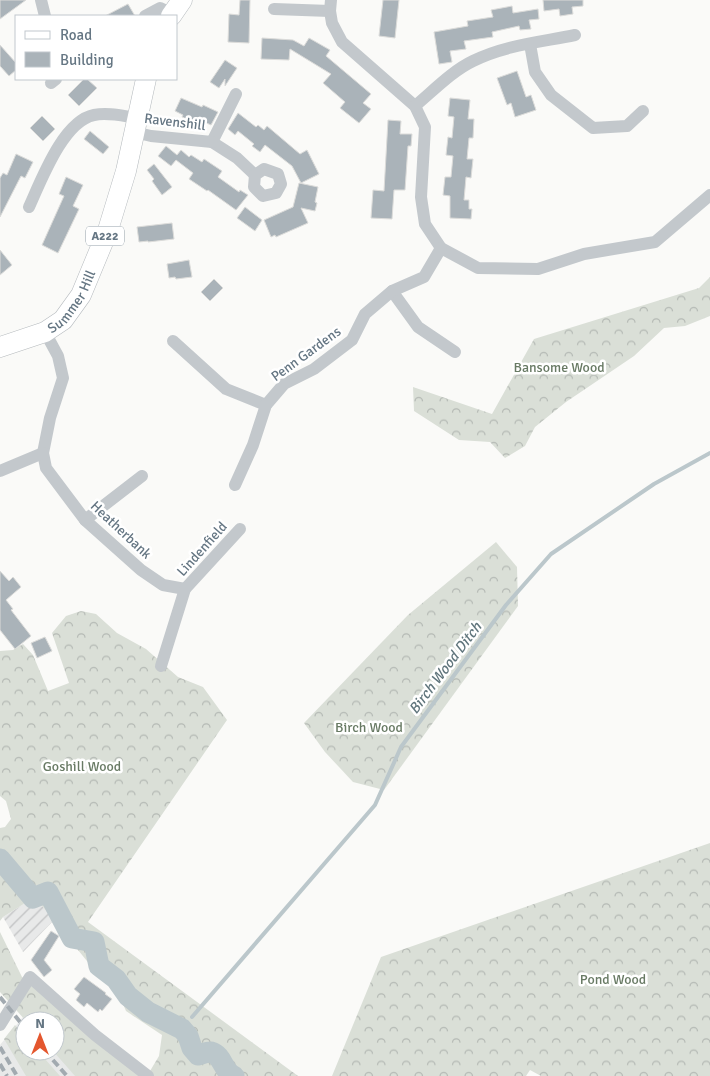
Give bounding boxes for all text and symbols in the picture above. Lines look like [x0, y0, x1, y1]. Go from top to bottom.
legend [15, 15, 178, 80]
text: Road [60, 26, 92, 44]
text: Building [60, 51, 114, 69]
street label: Ravenshill [143, 110, 207, 134]
road number: A222 [86, 227, 124, 246]
street label: Summer Hill [44, 267, 99, 337]
street label: Penn Gardens [268, 323, 344, 385]
park label: Bansome Wood [513, 359, 605, 376]
street label: Heatherbank [87, 497, 155, 563]
street label: Lindenfield [173, 518, 231, 580]
water label: Birch Wood Ditch [405, 618, 486, 717]
park label: Birch Wood [335, 719, 403, 736]
park label: Goshill Wood [43, 758, 121, 775]
park label: Pond Wood [580, 971, 646, 988]
north arrow [15, 1011, 65, 1061]
text: N [35, 1015, 45, 1032]

